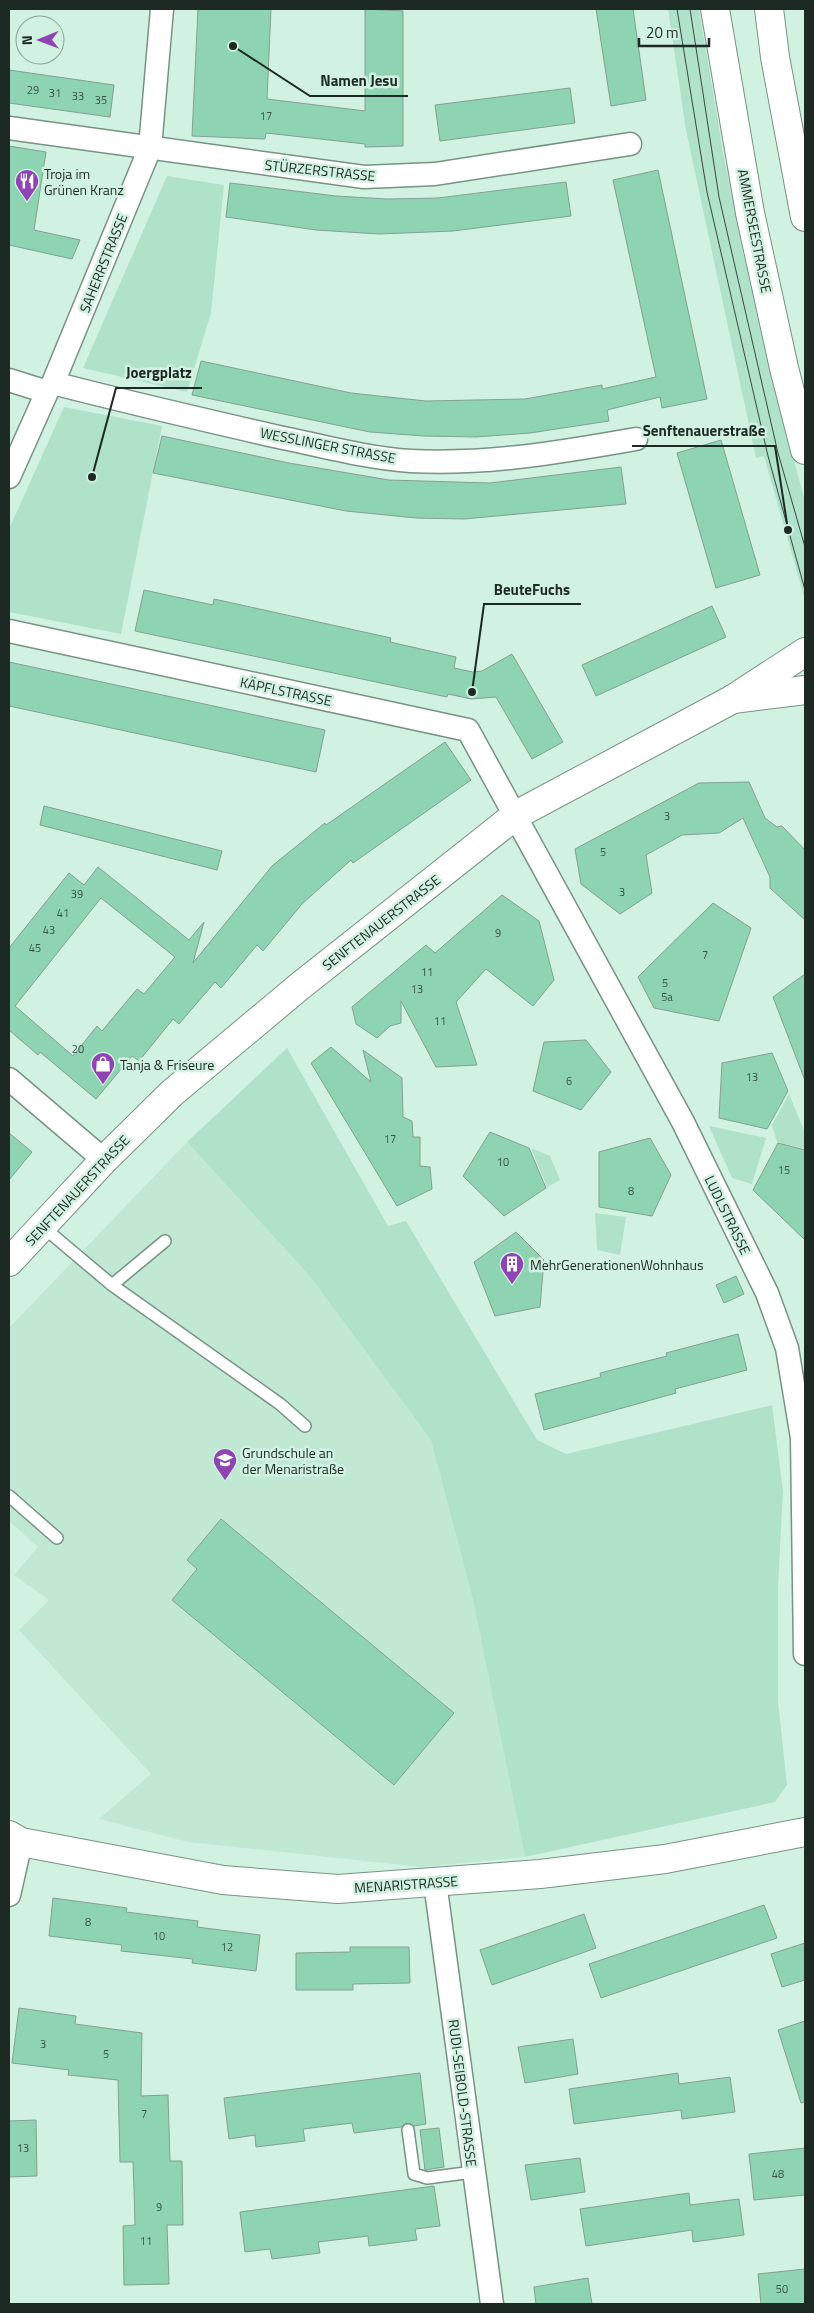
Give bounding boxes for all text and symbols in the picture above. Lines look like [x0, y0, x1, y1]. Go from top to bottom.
north arrow [15, 15, 65, 65]
scale bar [639, 15, 709, 47]
text: 20 m [646, 21, 679, 44]
text: N [16, 35, 37, 45]
callout: Namen Jesu [310, 66, 408, 96]
text: Namen Jesu [320, 69, 398, 92]
house number: 29 [27, 82, 39, 98]
house number: 31 [49, 85, 61, 101]
house number: 33 [72, 88, 84, 104]
house number: 35 [95, 92, 107, 108]
house number: 17 [260, 108, 272, 124]
street label: STÜRZERSTRASSE [264, 154, 377, 186]
place label: Troja im Grünen Kranz [44, 163, 124, 200]
street label: AMMERSEESTRASSE [733, 167, 777, 295]
restaurant icon: Troja im Grünen Kranz [14, 168, 40, 202]
street label: SAHERRSTRASSE [74, 210, 132, 316]
callout: Joergplatz [116, 358, 202, 388]
text: Joergplatz [126, 361, 192, 384]
callout: Senftenauerstraße [632, 416, 775, 446]
text: Senftenauerstraße [643, 419, 766, 442]
street label: WESSLINGER STRASSE [258, 422, 398, 468]
callout: BeuteFuchs [484, 574, 581, 604]
text: BeuteFuchs [494, 578, 570, 601]
street label: KÄPFLSTRASSE [238, 671, 334, 711]
house number: 3 [664, 808, 670, 824]
house number: 5 [600, 844, 606, 860]
street label: SENFTENAUERSTRASSE [317, 869, 445, 975]
house number: 3 [619, 884, 625, 900]
house number: 39 [71, 886, 83, 902]
house number: 41 [57, 905, 69, 921]
house number: 43 [43, 922, 55, 938]
house number: 9 [495, 925, 501, 941]
house number: 45 [29, 940, 41, 956]
house number: 7 [702, 947, 708, 963]
house number: 11 [421, 964, 433, 980]
house number: 5 [662, 975, 668, 991]
house number: 13 [411, 981, 423, 997]
house number: 5a [661, 989, 673, 1005]
house number: 11 [434, 1013, 446, 1029]
house number: 20 [72, 1041, 84, 1057]
shop icon: Tanja & Friseure [90, 1051, 116, 1085]
place label: Tanja & Friseure [120, 1054, 214, 1075]
house number: 13 [746, 1069, 758, 1085]
house number: 6 [566, 1073, 572, 1089]
street label: SENFTENAUERSTRASSE [20, 1130, 134, 1250]
house number: 17 [384, 1131, 396, 1147]
house number: 10 [497, 1154, 509, 1170]
house number: 15 [778, 1162, 790, 1178]
street label: LUDLSTRASSE [700, 1172, 756, 1258]
house number: 8 [628, 1183, 634, 1199]
building icon: MehrGenerationenWohnhaus [499, 1251, 525, 1285]
place label: MehrGenerationenWohnhaus [530, 1254, 704, 1275]
place label: Grundschule an der Menaristraße [242, 1442, 344, 1479]
school or university icon: Grundschule an der Menaristraße [212, 1447, 238, 1481]
street label: MENARISTRASSE [353, 1870, 459, 1898]
house number: 8 [85, 1914, 91, 1930]
house number: 10 [153, 1928, 165, 1944]
house number: 12 [221, 1939, 233, 1955]
street label: RUDI-SEIBOLD-STRASSE [444, 2018, 483, 2168]
house number: 3 [40, 2036, 46, 2052]
house number: 5 [103, 2046, 109, 2062]
house number: 7 [141, 2106, 147, 2122]
house number: 13 [17, 2140, 29, 2156]
house number: 48 [772, 2166, 784, 2182]
house number: 9 [156, 2199, 162, 2215]
house number: 11 [140, 2233, 152, 2249]
house number: 50 [776, 2281, 788, 2297]

